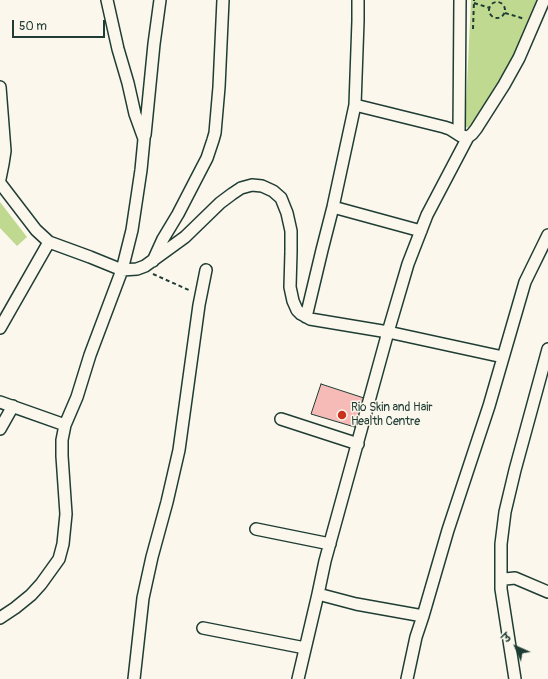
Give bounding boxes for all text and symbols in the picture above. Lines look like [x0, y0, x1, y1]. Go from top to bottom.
scale bar [14, 12, 107, 38]
text: 50 m [19, 19, 47, 34]
place label: Rio Skin and Hair Health Centre [351, 401, 433, 429]
marker: Rio Skin and Hair Health Centre [336, 409, 348, 421]
north arrow [496, 627, 536, 667]
text: उ [500, 631, 514, 645]

